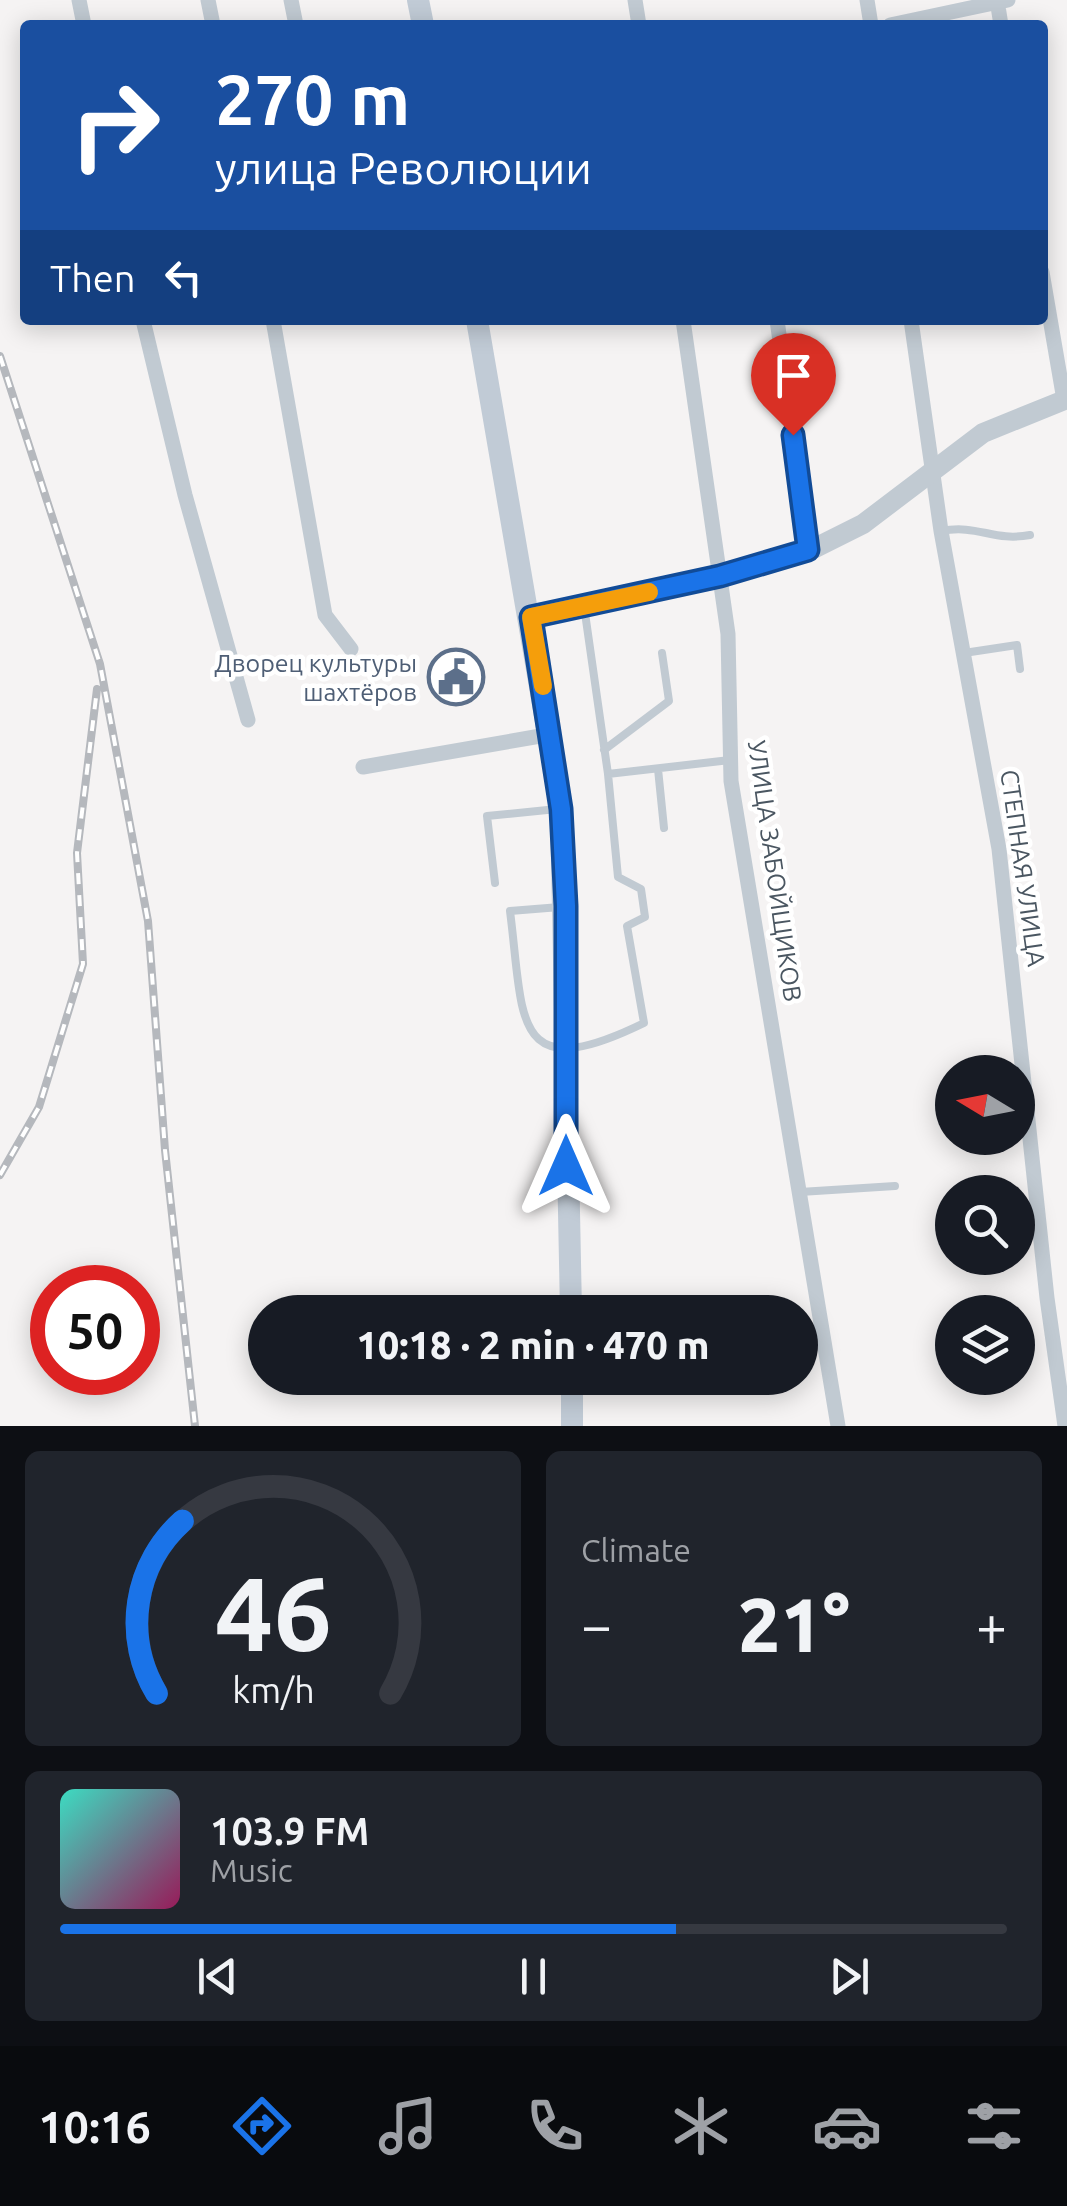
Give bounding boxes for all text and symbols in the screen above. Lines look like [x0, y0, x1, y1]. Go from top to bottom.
icon: right [50, 60, 180, 190]
text: 270 m [215, 60, 410, 138]
text: улица Революции [215, 142, 592, 193]
icon: left [156, 250, 211, 305]
text: Then [50, 257, 136, 299]
pin [751, 333, 836, 436]
icon: arrive [766, 348, 821, 403]
public building icon: Дворец культуры шахтёров [426, 647, 486, 707]
place label: Дворец культуры шахтёров [214, 649, 417, 706]
street label: УЛИЦА ЗАБОЙЩИКОВ [743, 739, 807, 1003]
street label: СТЕПНАЯ УЛИЦА [995, 768, 1051, 968]
north arrow [935, 1055, 1035, 1155]
map controls [935, 1055, 1035, 1395]
position arrow [514, 1114, 618, 1218]
button: search [935, 1175, 1035, 1275]
speed limit sign: 50 [30, 1265, 160, 1395]
button: layers [935, 1295, 1035, 1395]
text: 10:18 · 2 min · 470 m [356, 1324, 710, 1366]
text: Climate [581, 1532, 691, 1568]
text: 46 [214, 1554, 332, 1671]
text: 21° [738, 1582, 850, 1666]
text: − [581, 1594, 612, 1655]
text: + [976, 1594, 1007, 1655]
text: km/h [232, 1670, 314, 1710]
text: 103.9 FM [210, 1810, 369, 1852]
text: Music [210, 1852, 293, 1888]
icon: previous [190, 1949, 245, 2004]
icon: pause [506, 1949, 561, 2004]
icon: next [822, 1949, 877, 2004]
icon: directions [227, 2091, 297, 2161]
icon: music [373, 2091, 443, 2161]
icon: phone [520, 2091, 590, 2161]
icon: climate [666, 2091, 736, 2161]
icon: car [812, 2091, 882, 2161]
icon: filters [959, 2091, 1029, 2161]
text: 10:16 [38, 2101, 151, 2152]

